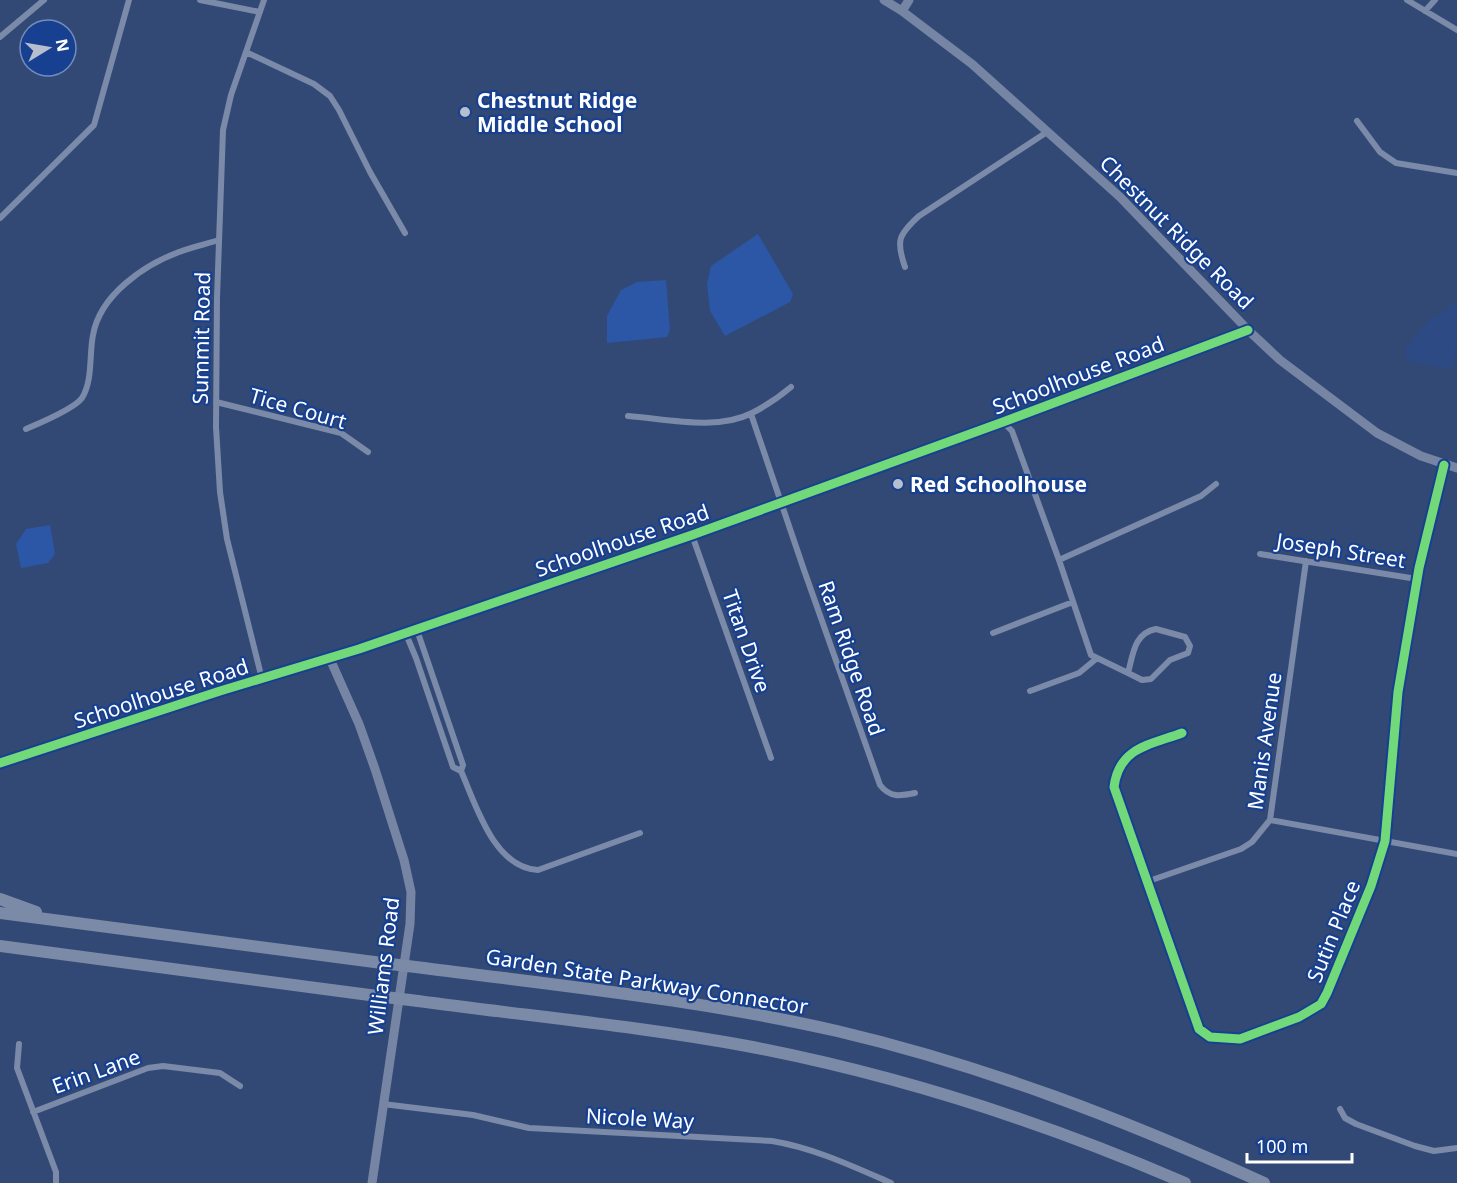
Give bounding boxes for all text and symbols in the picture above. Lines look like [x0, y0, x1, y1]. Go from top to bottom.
north arrow [18, 18, 78, 78]
text: N [51, 37, 75, 54]
place label: Chestnut Ridge Middle School [477, 86, 637, 138]
marker: Chestnut Ridge Middle School [458, 105, 472, 119]
street label: Chestnut Ridge Road [1094, 149, 1260, 315]
street label: Summit Road [186, 271, 216, 405]
street label: Schoolhouse Road [988, 329, 1168, 421]
street label: Tice Court [246, 381, 350, 435]
place label: Red Schoolhouse [910, 470, 1087, 498]
marker: Red Schoolhouse [891, 477, 905, 491]
street label: Schoolhouse Road [531, 497, 713, 583]
street label: Joseph Street [1272, 526, 1408, 574]
street label: Ram Ridge Road [812, 577, 892, 739]
street label: Titan Drive [716, 586, 778, 696]
street label: Schoolhouse Road [70, 652, 252, 734]
street label: Manis Avenue [1240, 670, 1288, 812]
street label: Sutin Place [1300, 876, 1366, 986]
street label: Williams Road [361, 896, 405, 1036]
street label: Garden State Parkway Connector [484, 942, 810, 1020]
street label: Erin Lane [48, 1042, 144, 1100]
street label: Nicole Way [585, 1101, 695, 1135]
scale bar [1247, 1126, 1352, 1164]
text: 100 m [1256, 1134, 1308, 1158]

